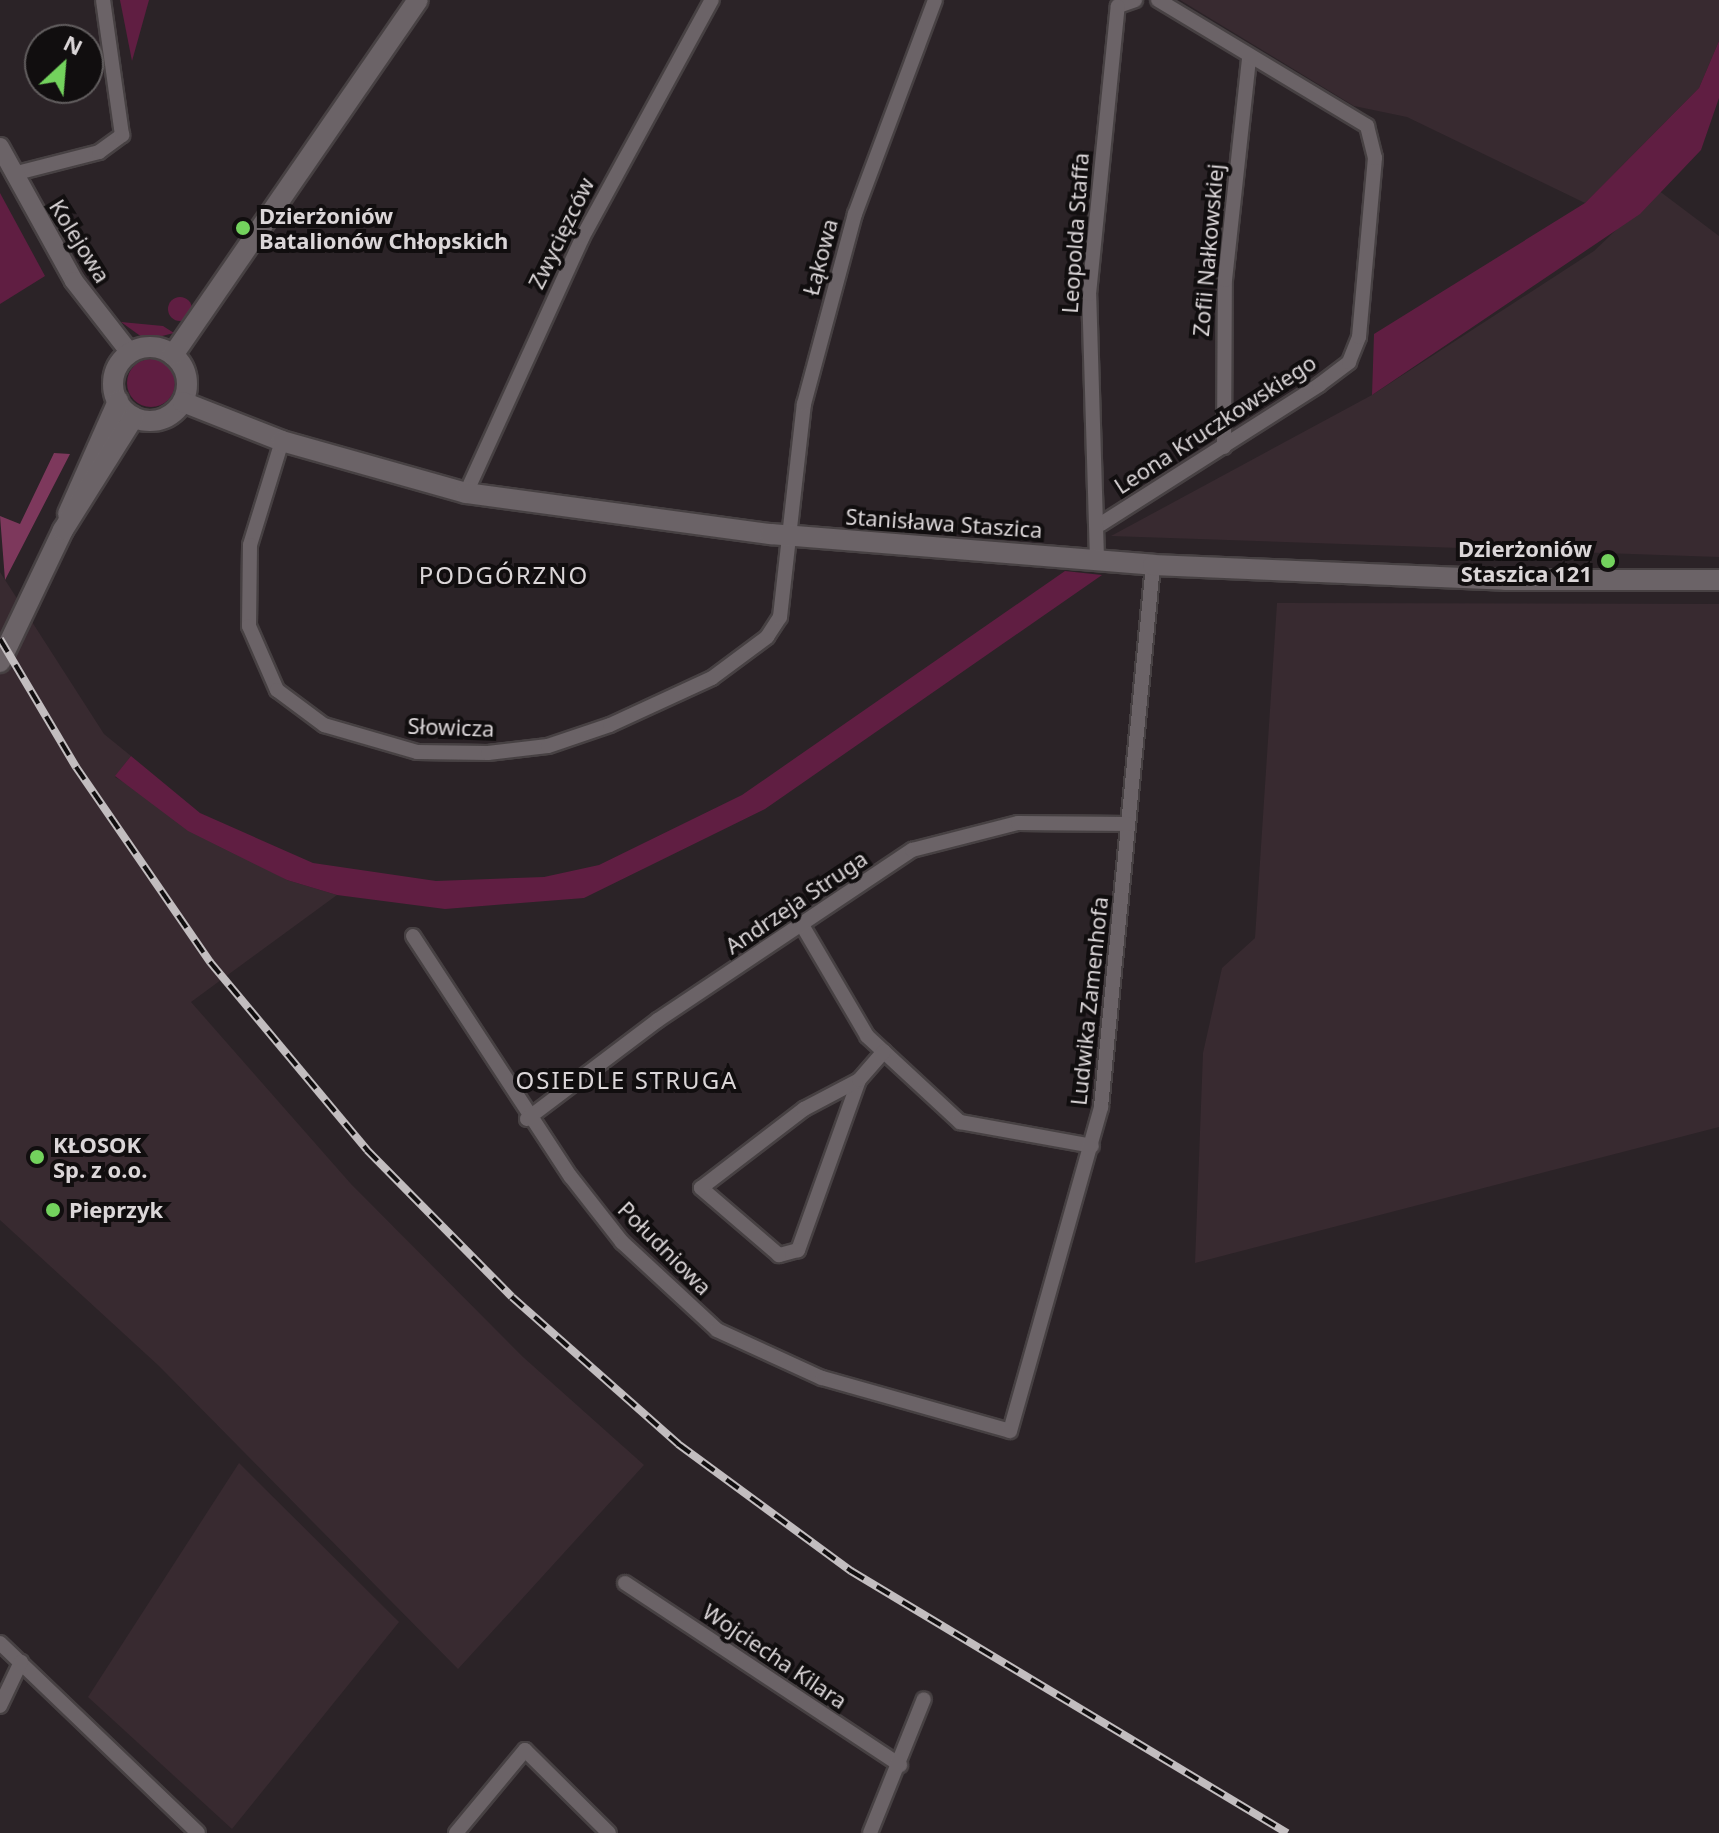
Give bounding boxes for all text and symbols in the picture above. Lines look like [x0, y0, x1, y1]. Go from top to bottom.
north arrow [24, 24, 104, 104]
text: N [59, 27, 88, 62]
street label: Leopolda Staffa [1056, 152, 1094, 314]
street label: Zofii Nałkowskiej [1187, 163, 1229, 337]
street label: Zwycięzców [523, 173, 599, 293]
street label: Kolejowa [44, 194, 116, 288]
place label: Dzierżoniów Batalionów Chłopskich [259, 202, 508, 254]
street label: Łąkowa [797, 216, 843, 298]
marker: Dzierżoniów Batalionów Chłopskich [234, 219, 252, 237]
street label: Leona Kruczkowskiego [1109, 349, 1321, 499]
street label: Stanisława Staszica [845, 503, 1043, 543]
place label: Dzierżoniów Staszica 121 [1458, 535, 1592, 586]
marker: Dzierżoniów Staszica 121 [1599, 552, 1617, 570]
district label: PODGÓRZNO [419, 561, 589, 589]
street label: Słowicza [407, 712, 495, 742]
street label: Andrzeja Struga [720, 845, 872, 959]
street label: Ludwika Zamenhofa [1065, 895, 1113, 1107]
district label: OSIEDLE STRUGA [516, 1066, 738, 1094]
place label: KŁOSOK Sp. z o.o. [53, 1131, 147, 1182]
marker: KŁOSOK Sp. z o.o. [28, 1148, 46, 1166]
street label: Południowa [613, 1196, 717, 1300]
place label: Pieprzyk [69, 1197, 163, 1223]
marker: Pieprzyk [44, 1201, 62, 1219]
street label: Wojciecha Kilara [698, 1598, 852, 1714]

